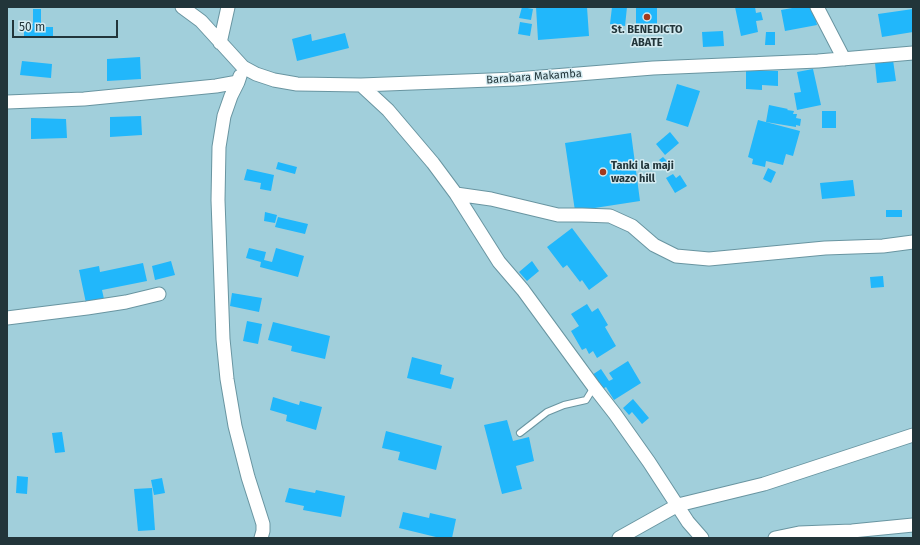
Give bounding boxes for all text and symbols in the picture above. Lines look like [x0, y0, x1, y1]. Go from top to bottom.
scale bar [14, 12, 120, 38]
marker: St. BENEDICTO ABATE [642, 12, 652, 22]
text: 50 m [19, 20, 45, 34]
place label: St. BENEDICTO ABATE [611, 23, 683, 49]
street label: Barabara Makamba [486, 67, 582, 87]
place label: Tanki la maji wazo hill [611, 159, 674, 185]
marker: Tanki la maji wazo hill [598, 167, 608, 177]

